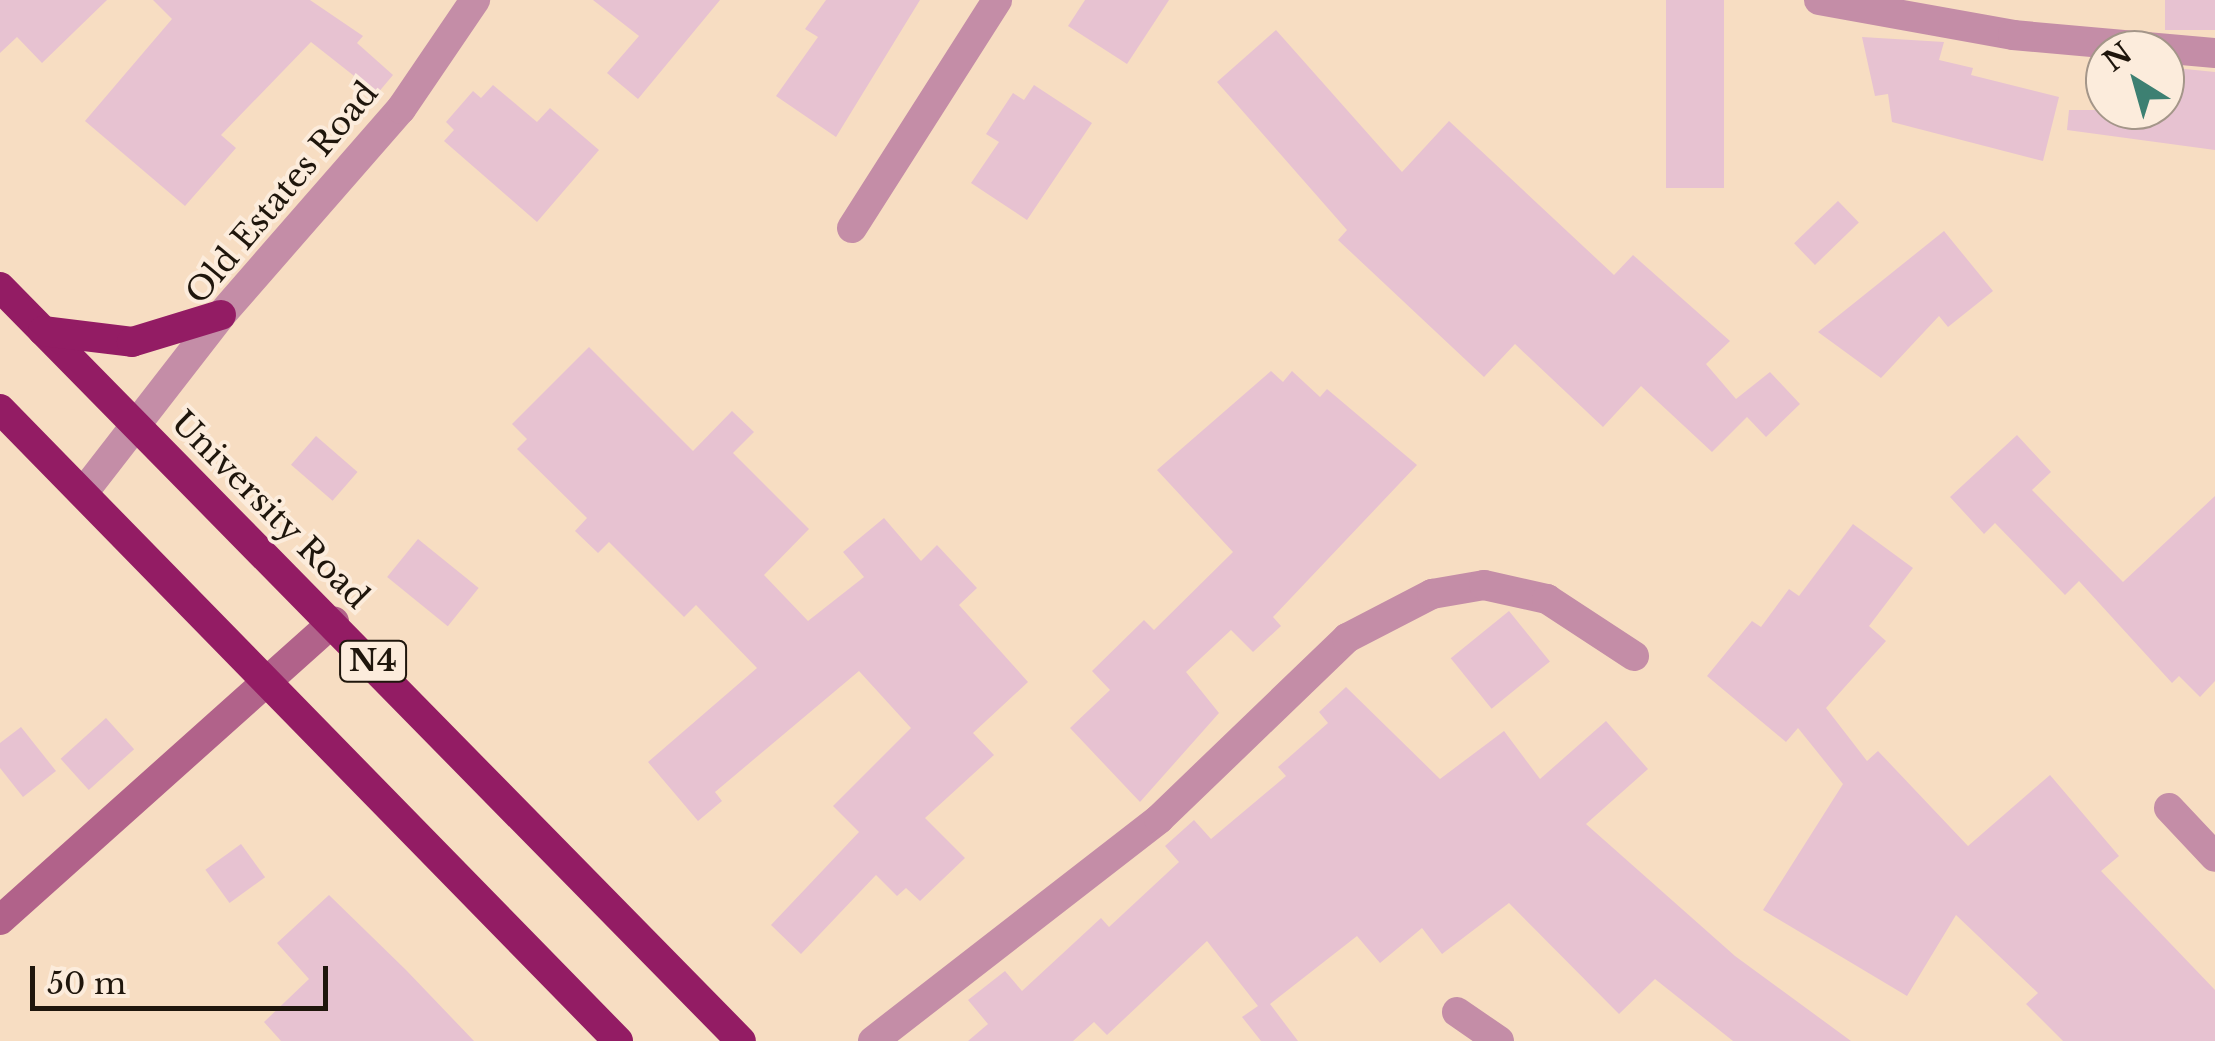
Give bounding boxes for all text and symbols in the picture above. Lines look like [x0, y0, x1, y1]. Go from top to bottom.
north arrow [2085, 30, 2185, 130]
text: N [2097, 35, 2139, 79]
street label: Old Estates Road [178, 74, 386, 312]
street label: University Road [163, 403, 377, 617]
road number: N4 [338, 636, 408, 686]
scale bar [35, 946, 332, 1008]
text: 50 m [47, 965, 126, 1002]

